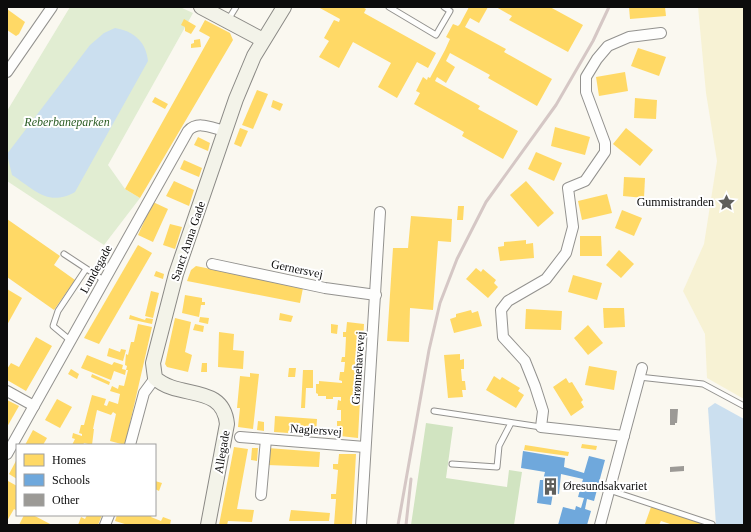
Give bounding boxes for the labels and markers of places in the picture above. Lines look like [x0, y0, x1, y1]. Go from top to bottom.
place icon: Gummistranden [717, 192, 737, 212]
place label: Gummistranden [637, 195, 714, 209]
building icon: Øresundsakvariet [540, 476, 560, 496]
place label: Øresundsakvariet [563, 479, 648, 493]

